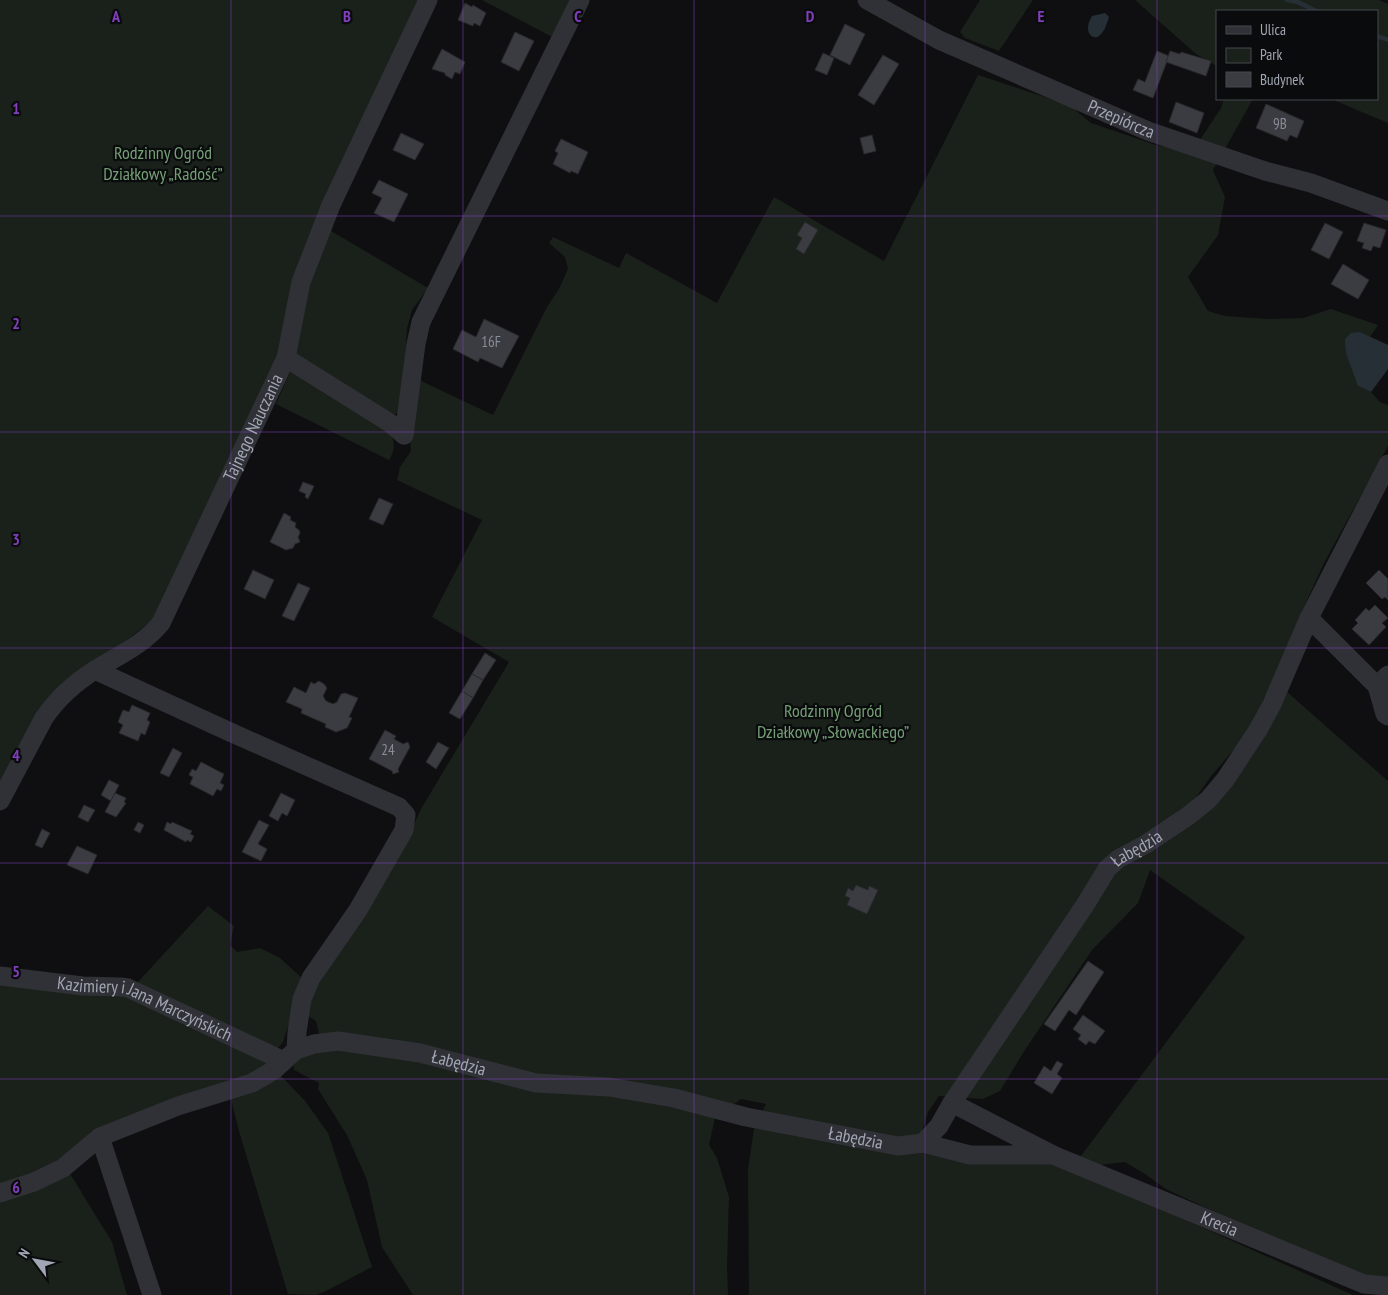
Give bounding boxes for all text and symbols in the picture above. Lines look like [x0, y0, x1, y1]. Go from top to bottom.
text: A [111, 6, 121, 26]
text: B [343, 6, 351, 26]
text: C [574, 6, 582, 26]
text: D [806, 6, 815, 26]
text: E [1038, 6, 1045, 26]
legend [1216, 10, 1378, 100]
text: Ulica [1260, 20, 1286, 39]
text: Park [1260, 45, 1282, 64]
text: Budynek [1260, 70, 1304, 89]
street label: Przepiórcza [1084, 94, 1158, 143]
text: 1 [12, 98, 20, 118]
house number: 9B [1273, 114, 1287, 133]
park label: Rodzinny Ogród Działkowy „Radość” [103, 141, 223, 185]
text: 2 [12, 313, 20, 333]
house number: 16F [481, 332, 501, 351]
street label: Tajnego Nauczania [218, 370, 288, 485]
text: 3 [12, 529, 20, 549]
park label: Rodzinny Ogród Działkowy „Słowackiego” [757, 699, 909, 743]
house number: 24 [381, 740, 395, 759]
text: 4 [12, 745, 20, 765]
street label: Łabędzia [1105, 824, 1166, 871]
text: 5 [12, 961, 20, 981]
street label: Kazimiery i Jana Marczyńskich [56, 971, 236, 1046]
street label: Łabędzia [429, 1045, 488, 1081]
street label: Łabędzia [827, 1121, 885, 1154]
text: 6 [12, 1177, 20, 1197]
street label: Krecia [1197, 1206, 1242, 1241]
north arrow [10, 1235, 60, 1285]
text: N [14, 1245, 34, 1261]

